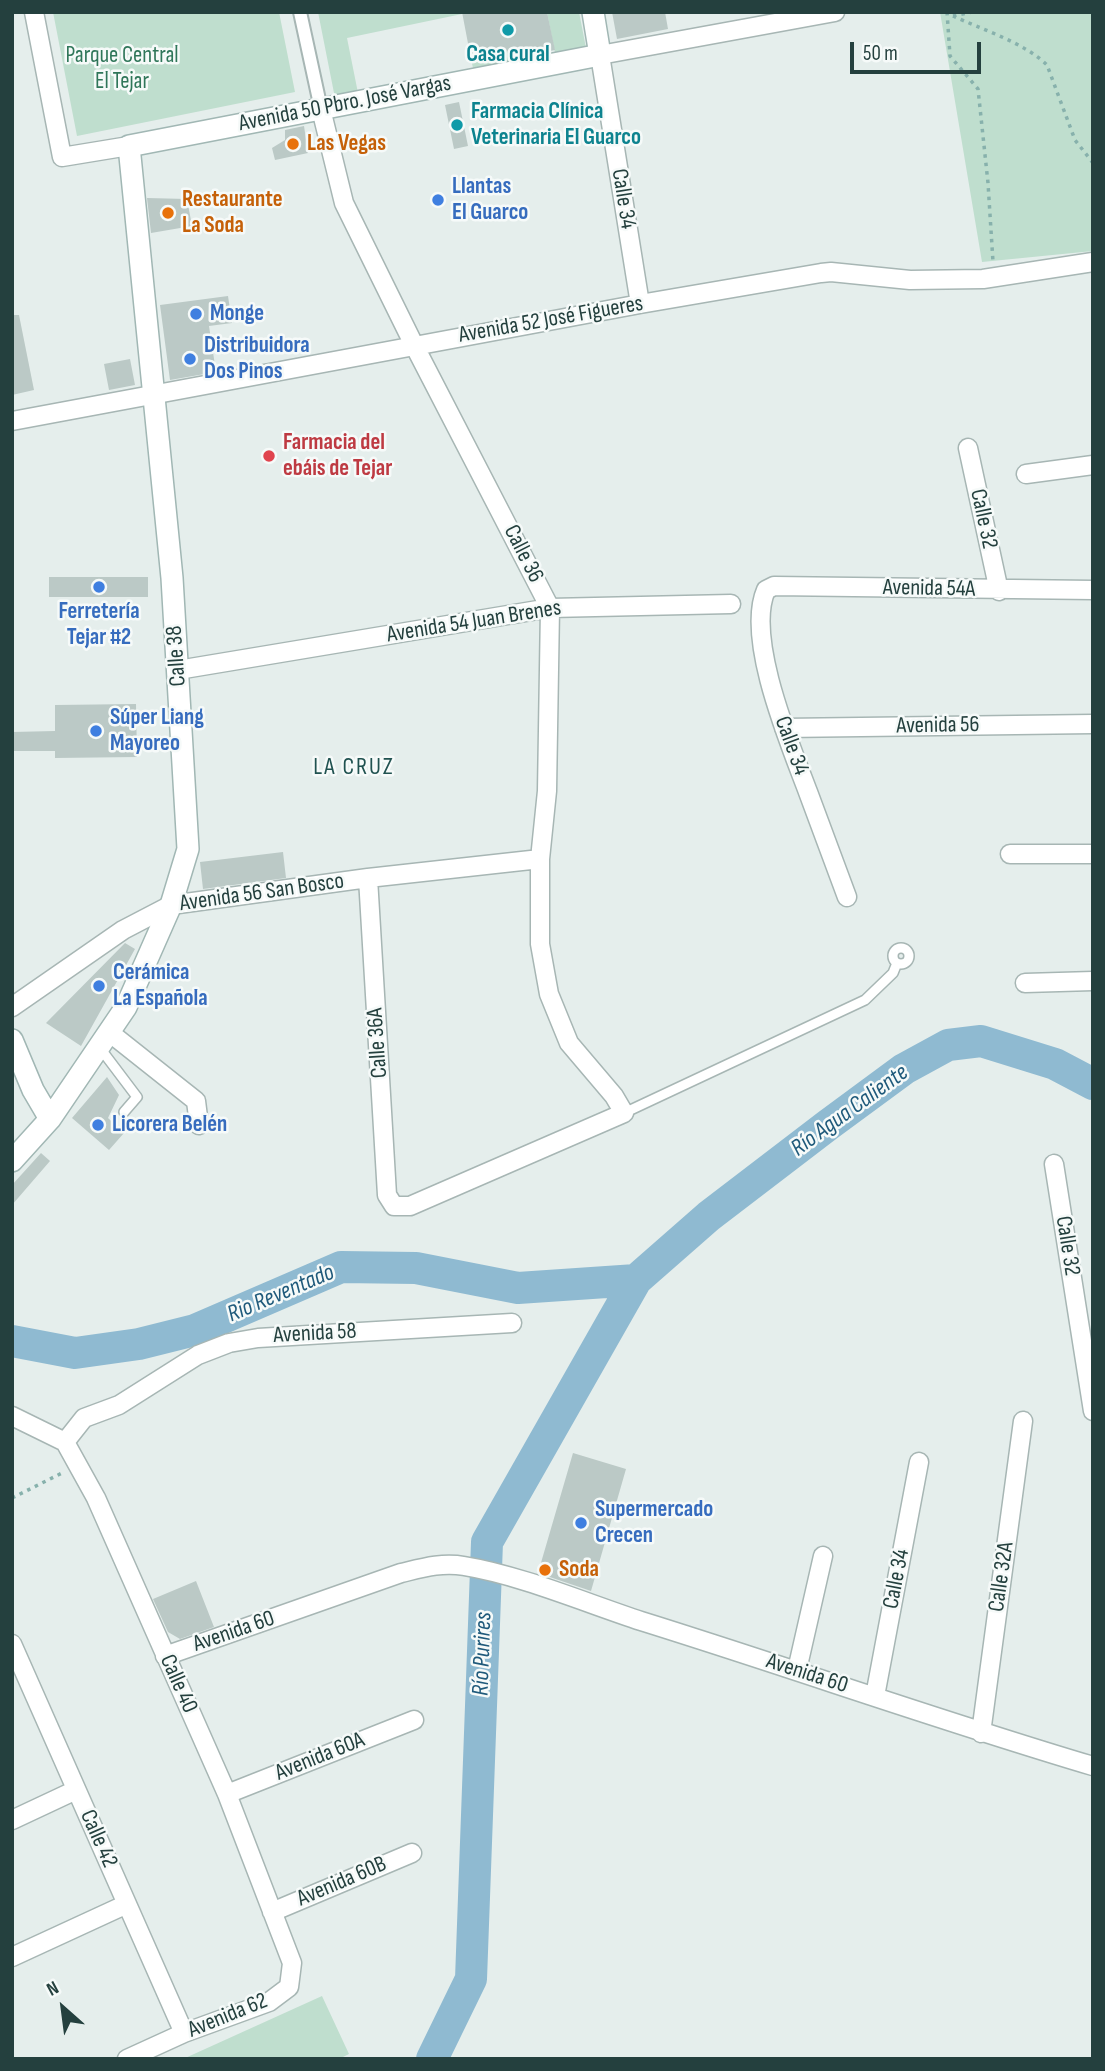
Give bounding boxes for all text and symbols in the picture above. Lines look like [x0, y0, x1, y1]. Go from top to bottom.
marker: Casa cural [500, 22, 516, 38]
scale bar [853, 28, 984, 72]
place label: Casa cural [466, 41, 550, 69]
text: 50 m [863, 41, 898, 66]
park label: Parque Central El Tejar [65, 42, 179, 96]
street label: Avenida 50 Pbro. José Vargas [237, 70, 453, 138]
place label: Farmacia Clínica Veterinaria El Guarco [471, 98, 641, 152]
marker: Farmacia Clínica Veterinaria El Guarco [449, 117, 465, 133]
place label: Las Vegas [307, 130, 386, 158]
marker: Las Vegas [285, 136, 301, 152]
street label: Calle 34 [605, 167, 641, 231]
place label: Llantas El Guarco [452, 173, 528, 227]
place label: Restaurante La Soda [182, 186, 283, 240]
marker: Llantas El Guarco [430, 192, 446, 208]
marker: Restaurante La Soda [160, 205, 176, 221]
street label: Avenida 52 José Figueres [457, 290, 645, 350]
place label: Monge [210, 300, 264, 328]
marker: Monge [188, 306, 204, 322]
place label: Distribuidora Dos Pinos [204, 332, 310, 386]
marker: Distribuidora Dos Pinos [182, 351, 198, 367]
place label: Farmacia del ebáis de Tejar [283, 429, 392, 483]
marker: Farmacia del ebáis de Tejar [261, 448, 277, 464]
street label: Calle 32 [963, 487, 1003, 551]
street label: Calle 36 [497, 521, 549, 587]
street label: Avenida 54A [883, 574, 975, 604]
marker: Ferretería Tejar #2 [91, 579, 107, 595]
street label: Avenida 54 Juan Brenes [385, 595, 563, 649]
place label: Ferretería Tejar #2 [58, 598, 140, 652]
street label: Calle 38 [161, 625, 193, 687]
place label: Súper Liang Mayoreo [110, 704, 204, 758]
street label: Avenida 56 [896, 711, 980, 741]
street label: Calle 34 [768, 713, 814, 779]
marker: Súper Liang Mayoreo [88, 723, 104, 739]
district label: LA CRUZ [314, 754, 394, 782]
street label: Avenida 56 San Bosco [178, 868, 346, 918]
place label: Cerámica La Española [113, 959, 208, 1013]
marker: Cerámica La Española [91, 978, 107, 994]
street label: Calle 36A [362, 1007, 394, 1079]
water label: Río Agua Caliente [786, 1059, 914, 1163]
place label: Licorera Belén [112, 1111, 227, 1139]
marker: Licorera Belén [90, 1117, 106, 1133]
street label: Calle 32 [1049, 1214, 1085, 1278]
water label: Rio Reventado [223, 1259, 339, 1329]
street label: Avenida 58 [273, 1318, 357, 1350]
place label: Supermercado Crecen [595, 1496, 713, 1550]
marker: Supermercado Crecen [573, 1515, 589, 1531]
street label: Calle 32A [983, 1540, 1021, 1614]
street label: Calle 34 [878, 1547, 916, 1611]
place label: Soda [559, 1556, 599, 1584]
marker: Soda [537, 1562, 553, 1578]
street label: Avenida 60 [190, 1605, 278, 1659]
water label: Río Purires [467, 1612, 499, 1696]
street label: Avenida 60 [763, 1648, 851, 1700]
street label: Calle 40 [153, 1651, 203, 1717]
street label: Avenida 60A [271, 1727, 369, 1787]
street label: Calle 42 [73, 1806, 123, 1872]
street label: Avenida 60B [293, 1851, 391, 1913]
north arrow [28, 1973, 98, 2043]
text: N [43, 1976, 63, 2002]
street label: Avenida 62 [184, 1988, 272, 2044]

